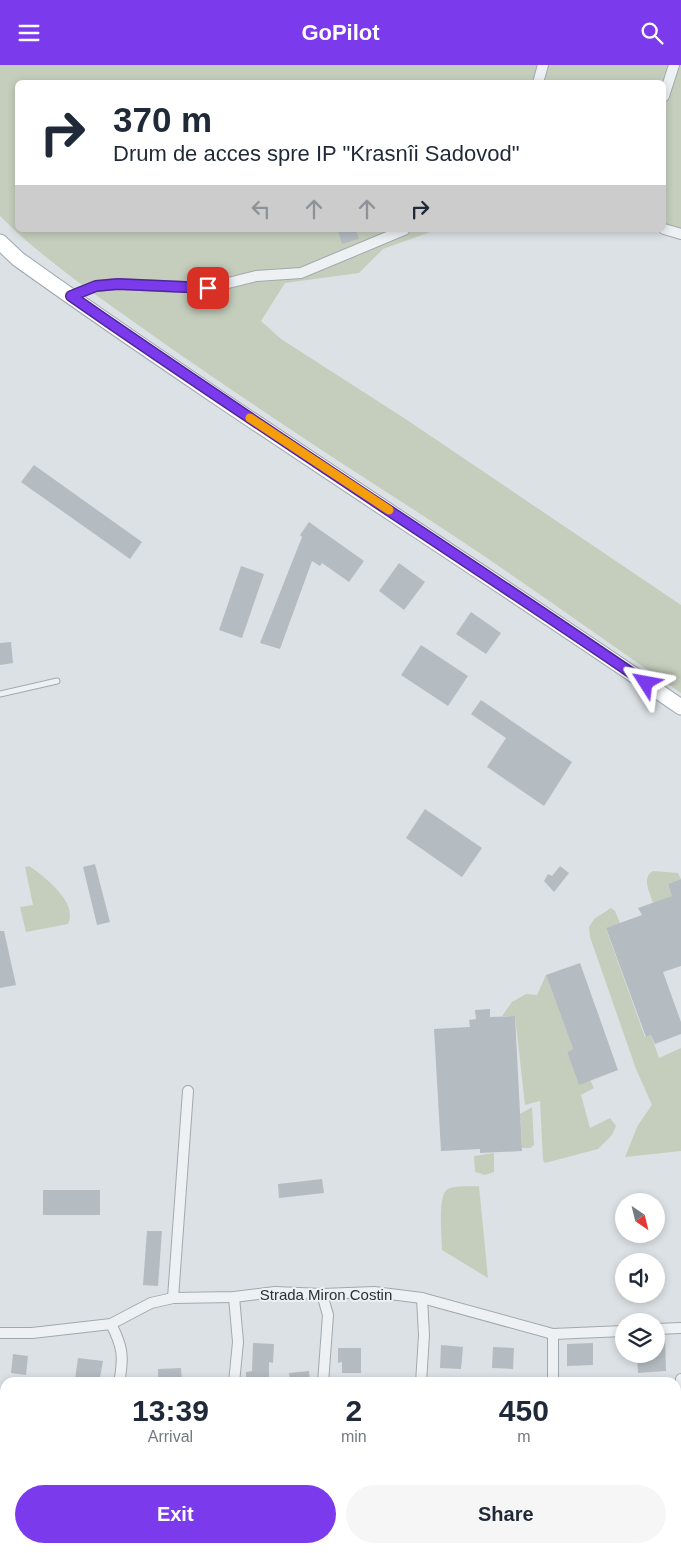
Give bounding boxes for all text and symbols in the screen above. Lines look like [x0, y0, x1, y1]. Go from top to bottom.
icon: menu [15, 19, 43, 47]
icon: search [638, 19, 666, 47]
text: GoPilot [301, 20, 380, 45]
icon: right [30, 100, 95, 165]
text: 370 m [113, 100, 212, 139]
text: Drum de acces spre IP "Krasnîi Sadovod" [113, 141, 520, 166]
icon: left [247, 195, 275, 223]
icon: ahead [300, 195, 328, 223]
icon: ahead [353, 195, 381, 223]
icon: right [406, 195, 434, 223]
pin [187, 267, 229, 309]
icon: arrive [194, 274, 222, 302]
position arrow [619, 656, 671, 708]
north arrow [615, 1193, 665, 1243]
map controls [615, 1193, 665, 1363]
button: sound [615, 1253, 665, 1303]
street label: Strada Miron Costin [260, 1286, 392, 1303]
button: layers [615, 1313, 665, 1363]
text: 13:39 [132, 1394, 209, 1427]
text: 2 [345, 1394, 362, 1427]
text: 450 [499, 1394, 549, 1427]
text: Arrival [148, 1428, 193, 1445]
text: min [341, 1428, 367, 1445]
text: m [517, 1428, 530, 1445]
button: Exit [15, 1485, 336, 1543]
button: Share [346, 1485, 666, 1543]

